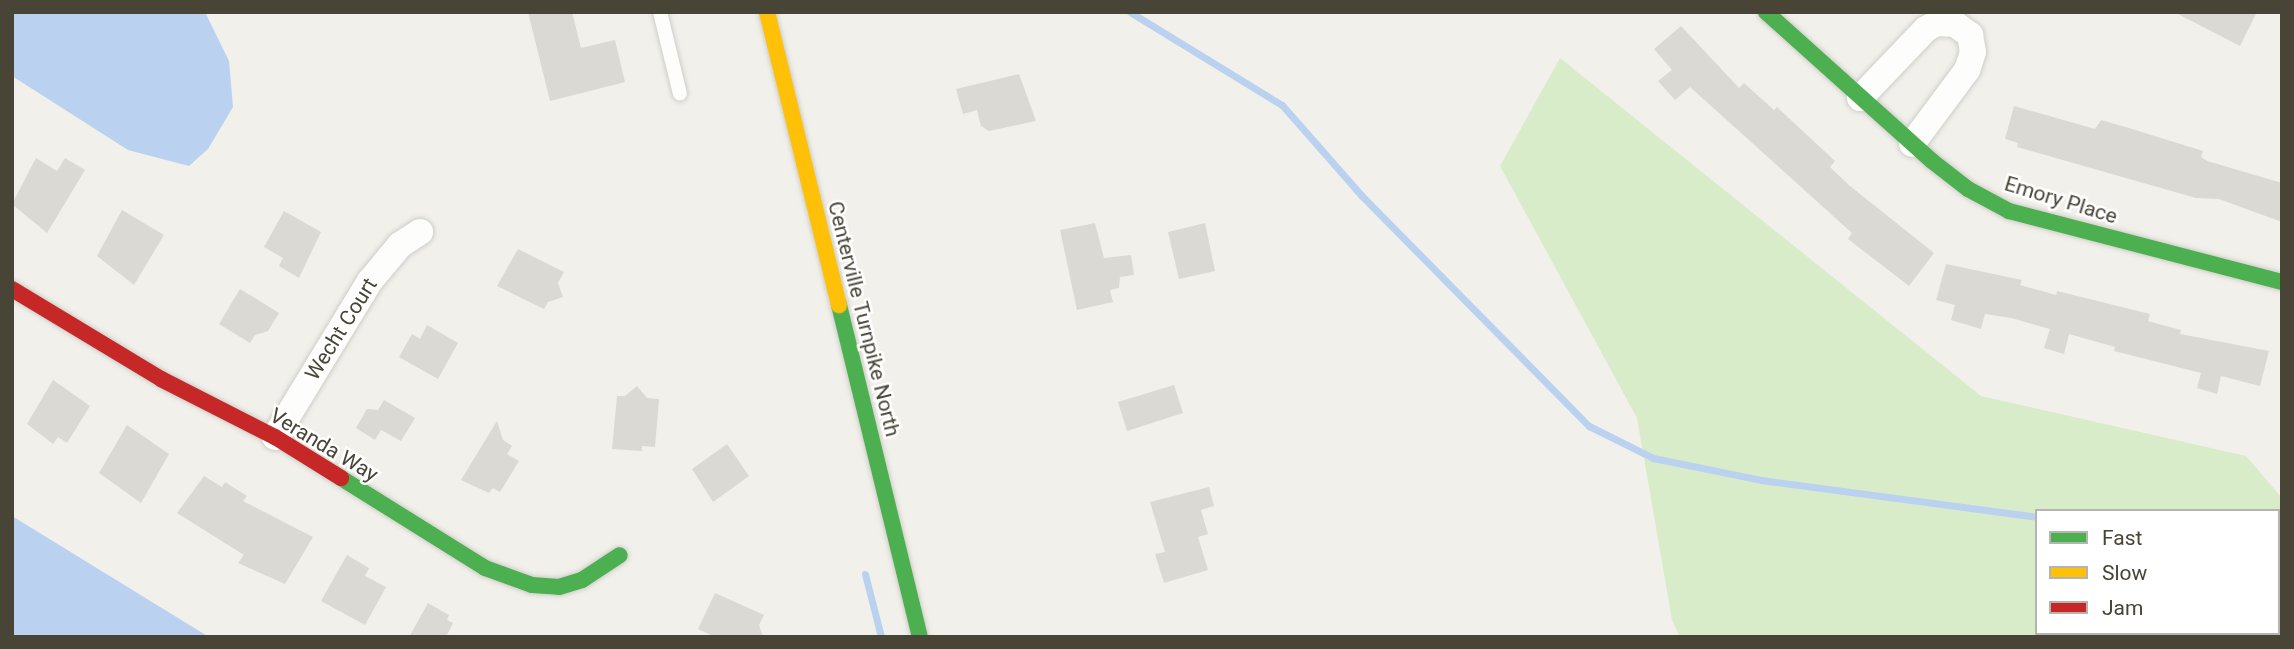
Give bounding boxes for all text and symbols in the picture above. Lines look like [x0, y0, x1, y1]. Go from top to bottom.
street label: Emory Place [2002, 171, 2120, 229]
street label: Centerville Turnpike North [822, 199, 906, 439]
street label: Wecht Court [300, 273, 382, 385]
street label: Veranda Way [265, 403, 383, 487]
legend [2035, 509, 2280, 635]
text: Fast [2102, 526, 2142, 550]
text: Slow [2102, 561, 2147, 585]
text: Jam [2102, 596, 2143, 620]

